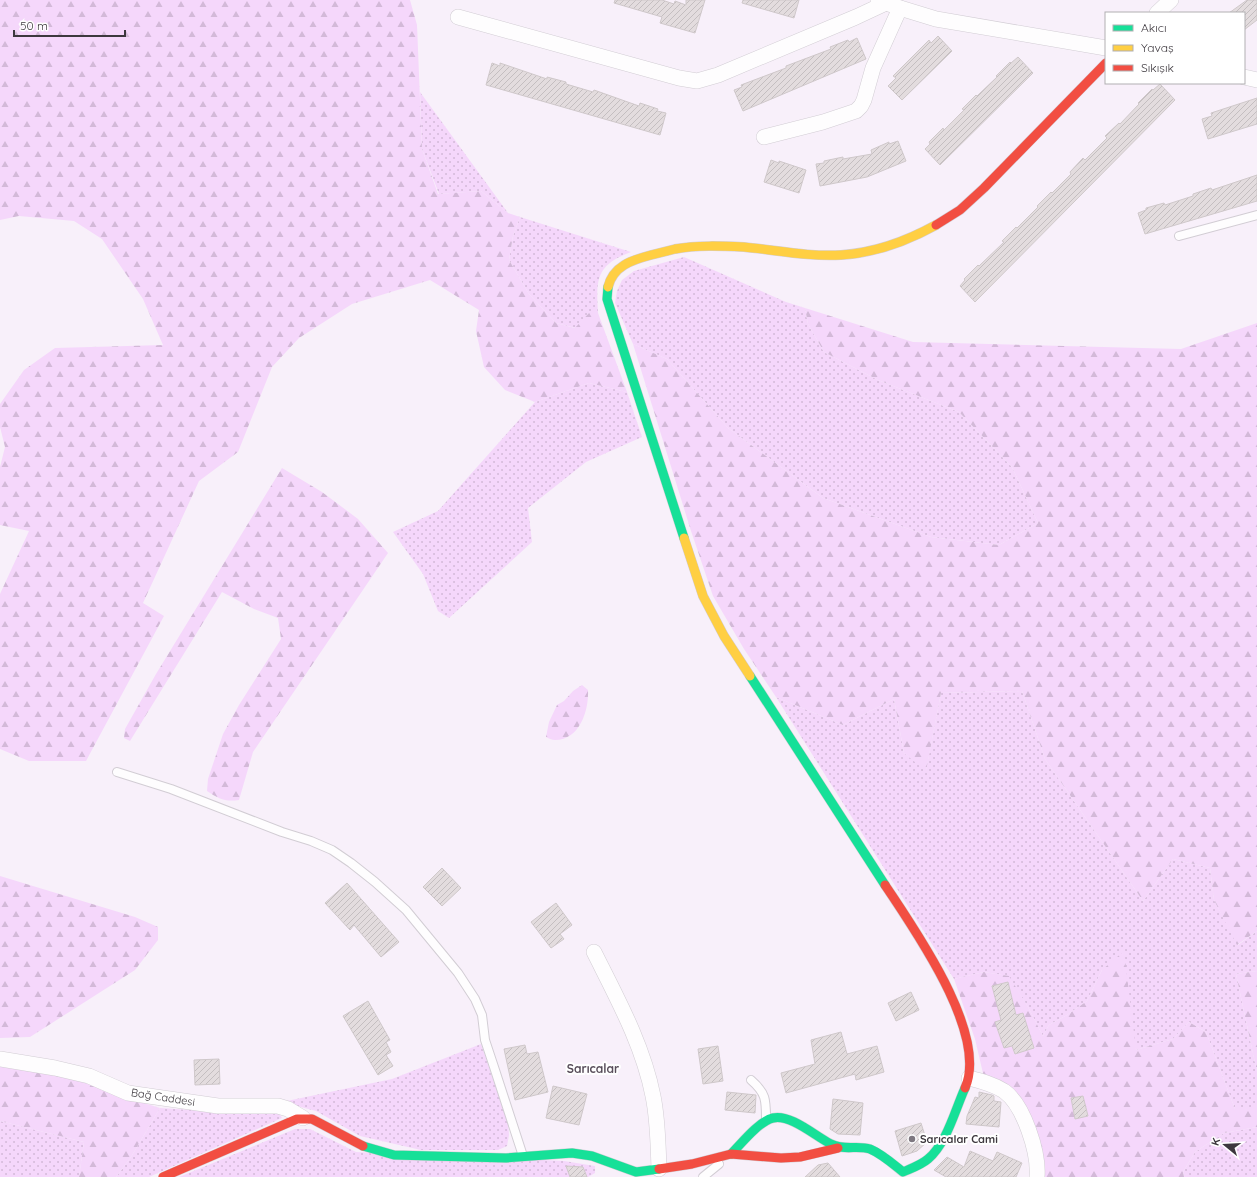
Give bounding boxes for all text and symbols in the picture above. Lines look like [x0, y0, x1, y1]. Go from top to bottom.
scale bar [14, 12, 125, 38]
legend [1105, 12, 1245, 84]
text: 50 m [20, 18, 48, 33]
text: Akıcı [1141, 20, 1167, 35]
text: Yavaş [1141, 40, 1174, 55]
text: Sıkışık [1141, 60, 1174, 75]
district label: Sarıcalar [567, 1061, 619, 1076]
street label: Bağ Caddesi [130, 1085, 196, 1109]
north arrow [1205, 1125, 1245, 1165]
place label: Sarıcalar Cami [920, 1132, 998, 1146]
marker: Sarıcalar Cami [907, 1134, 917, 1144]
text: K [1208, 1136, 1223, 1148]

